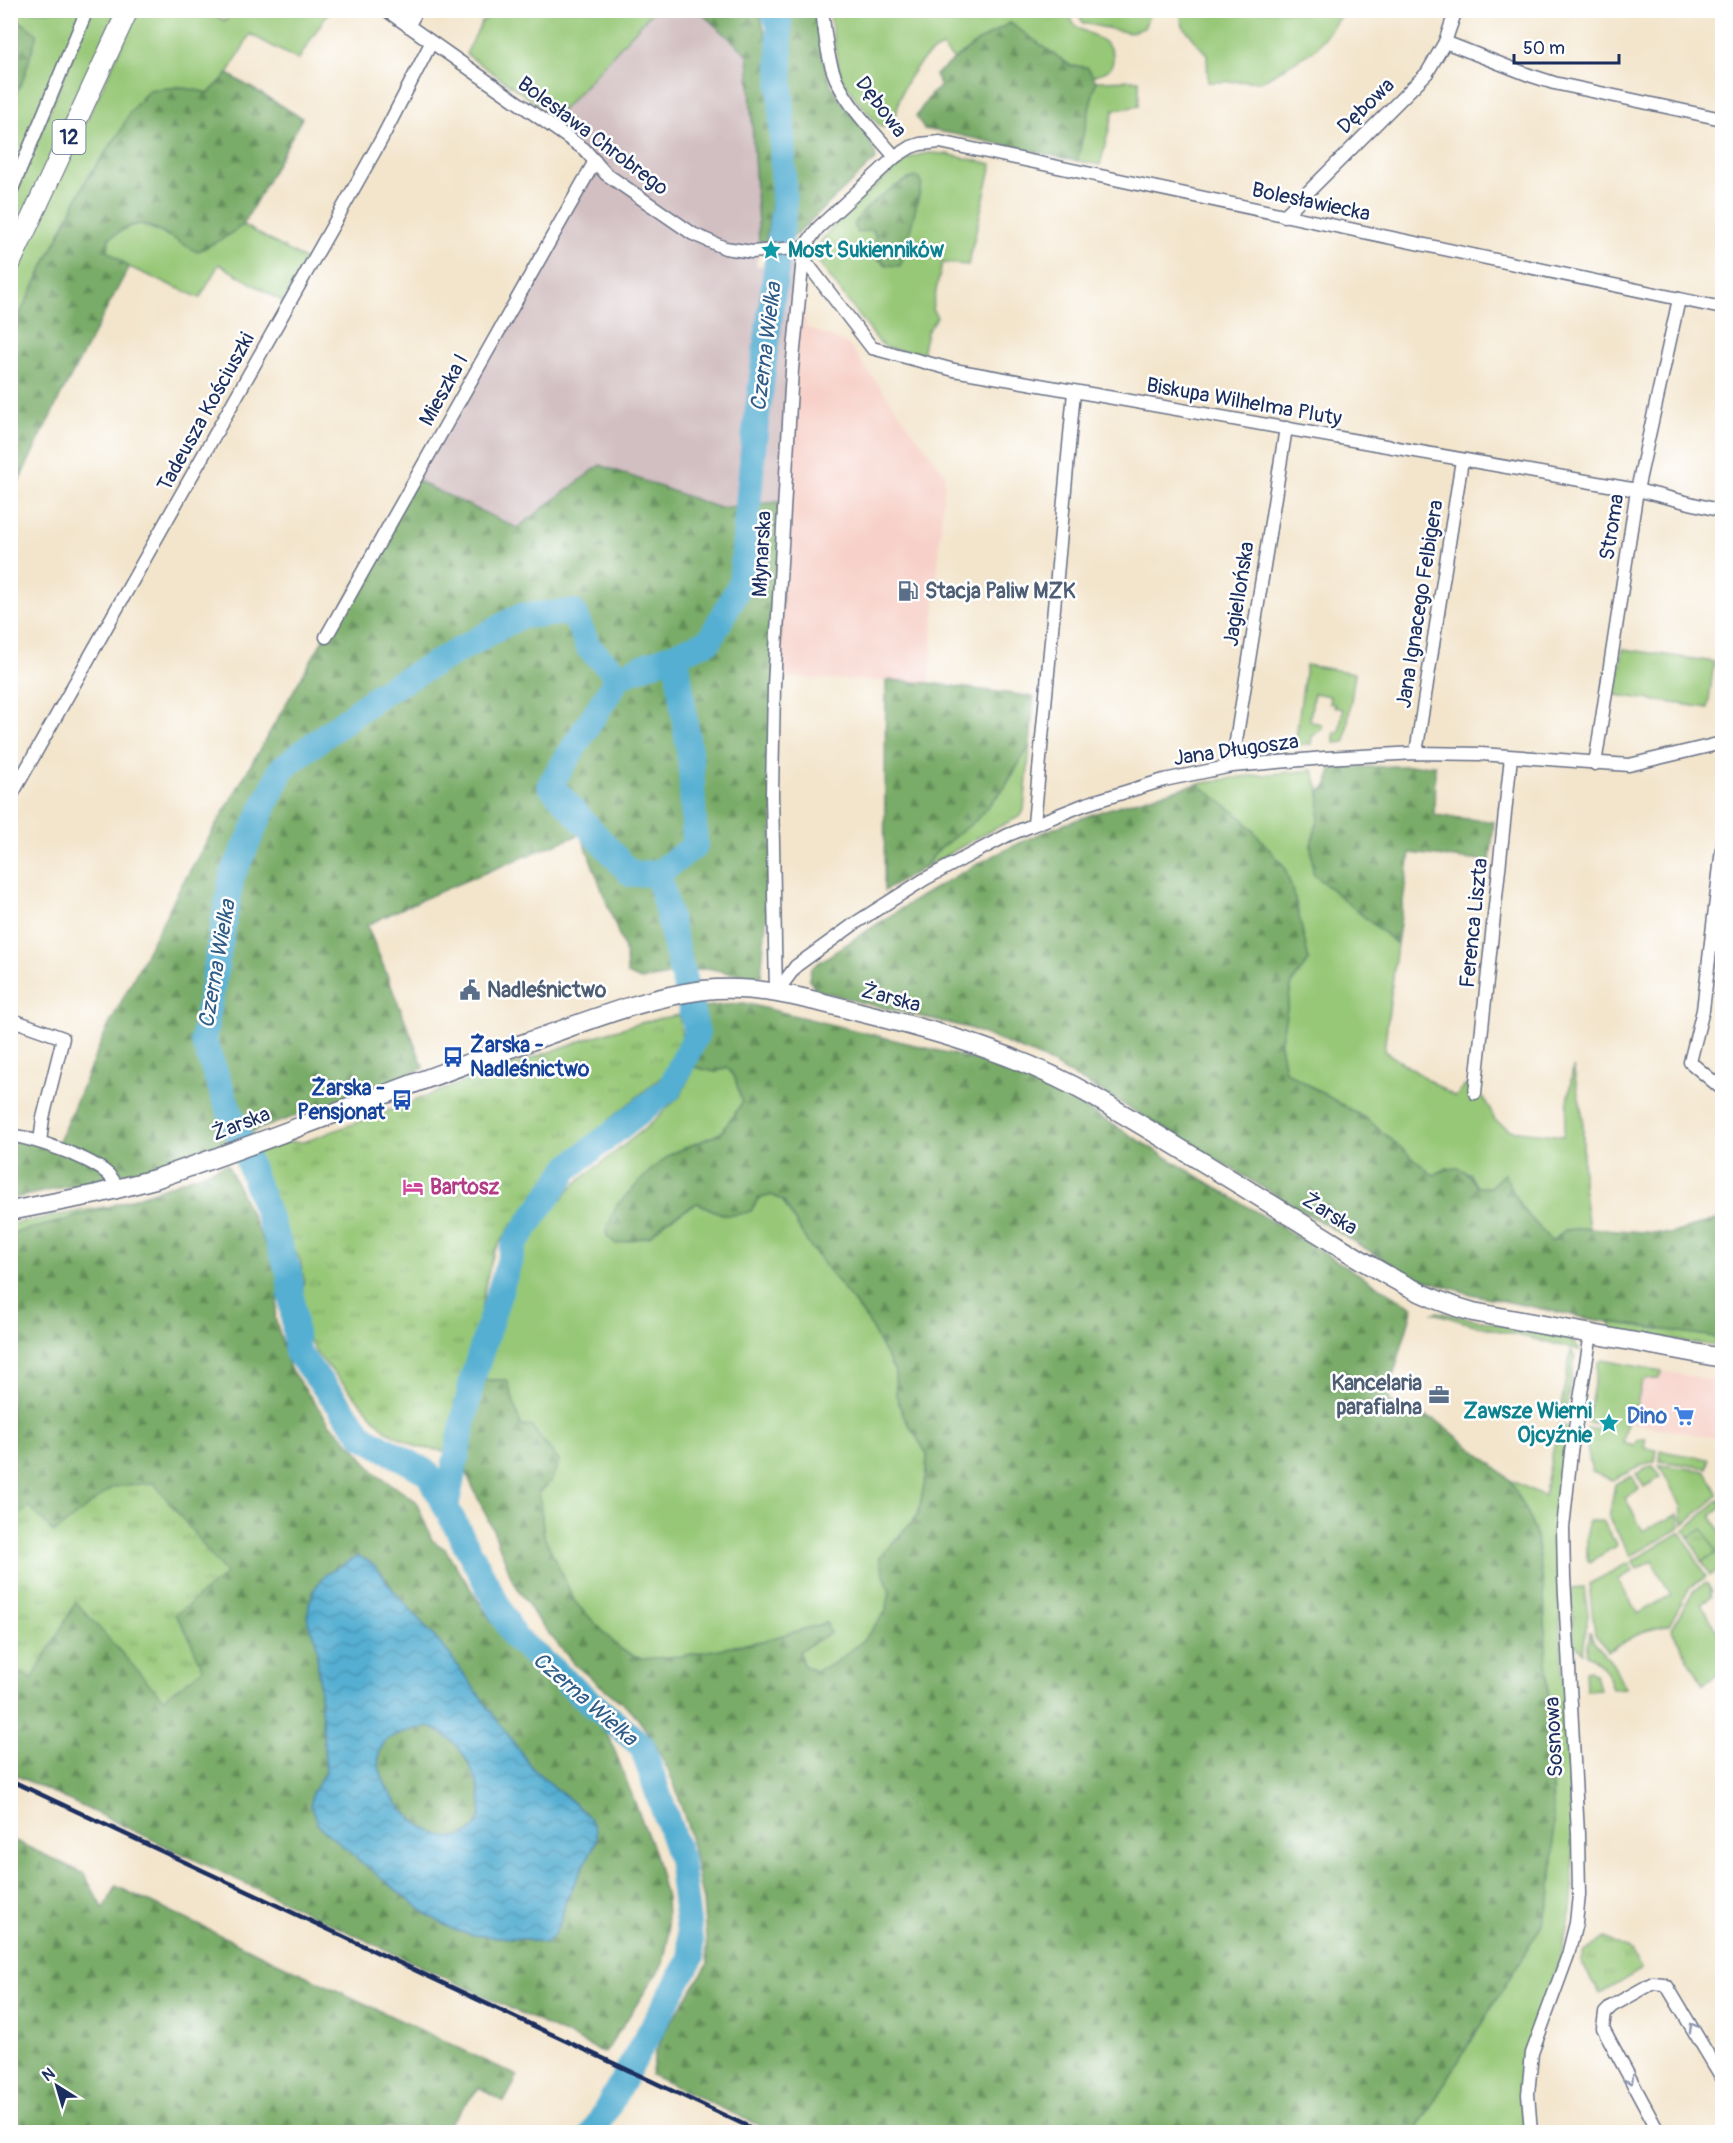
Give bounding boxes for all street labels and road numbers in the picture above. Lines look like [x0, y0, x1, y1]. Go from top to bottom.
street label: Bolesława Chrobrego [512, 70, 674, 202]
street label: Dębowa [849, 71, 913, 143]
street label: Dębowa [1332, 72, 1400, 140]
road number: 12 [52, 120, 86, 154]
street label: Bolesławiecka [1249, 176, 1373, 228]
street label: Tadeusza Kościuszki [151, 328, 261, 496]
street label: Mieszka I [413, 349, 475, 431]
street label: Biskupa Wilhelma Pluty [1144, 372, 1344, 432]
street label: Stroma [1593, 492, 1631, 562]
street label: Jana Ignacego Felbigera [1390, 498, 1450, 710]
street label: Młynarska [746, 510, 778, 598]
street label: Jagiellońska [1217, 540, 1261, 648]
street label: Jana Długosza [1172, 728, 1300, 772]
street label: Ferenca Liszta [1454, 857, 1494, 989]
street label: Żarska [858, 977, 924, 1019]
street label: Żarska [208, 1101, 274, 1147]
street label: Żarska [1297, 1187, 1363, 1241]
street label: Sosnowa [1538, 1696, 1570, 1778]

